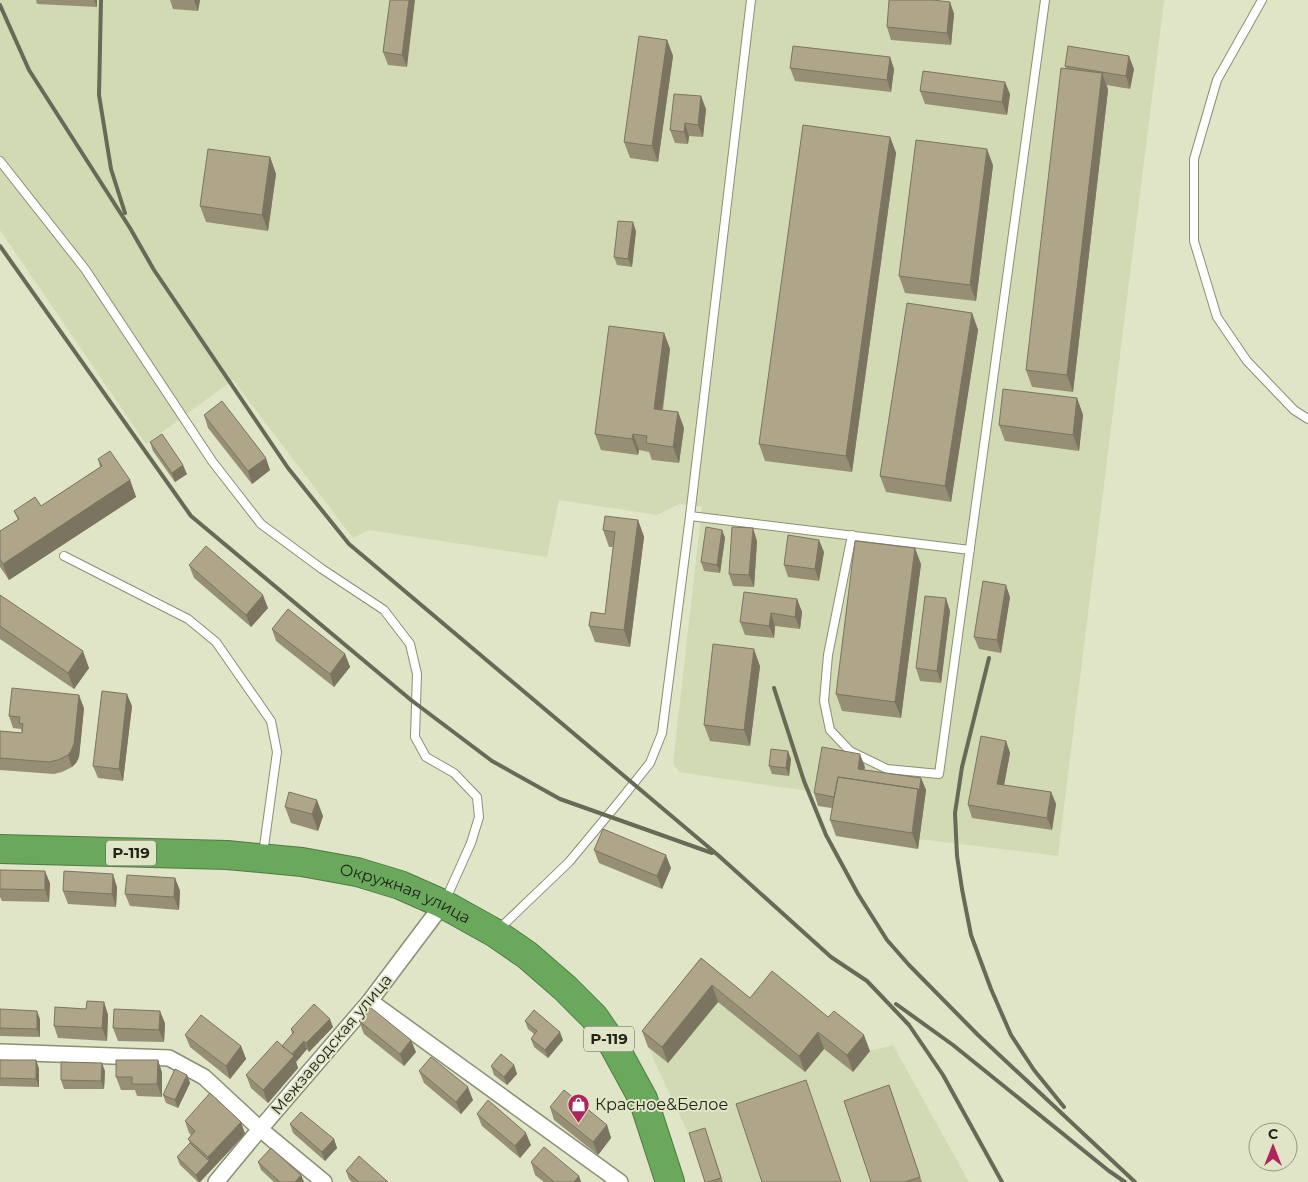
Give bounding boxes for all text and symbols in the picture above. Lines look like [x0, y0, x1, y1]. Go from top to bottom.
road number: Р-119 [106, 840, 156, 866]
street label: Окружная улица [338, 860, 474, 928]
street label: Межзаводская улица [267, 970, 396, 1119]
road number: Р-119 [584, 1026, 634, 1052]
shop icon: Красное&Белое [567, 1092, 591, 1123]
place label: Красное&Белое [595, 1095, 728, 1114]
north arrow [1248, 1122, 1298, 1172]
text: С [1268, 1125, 1278, 1143]

